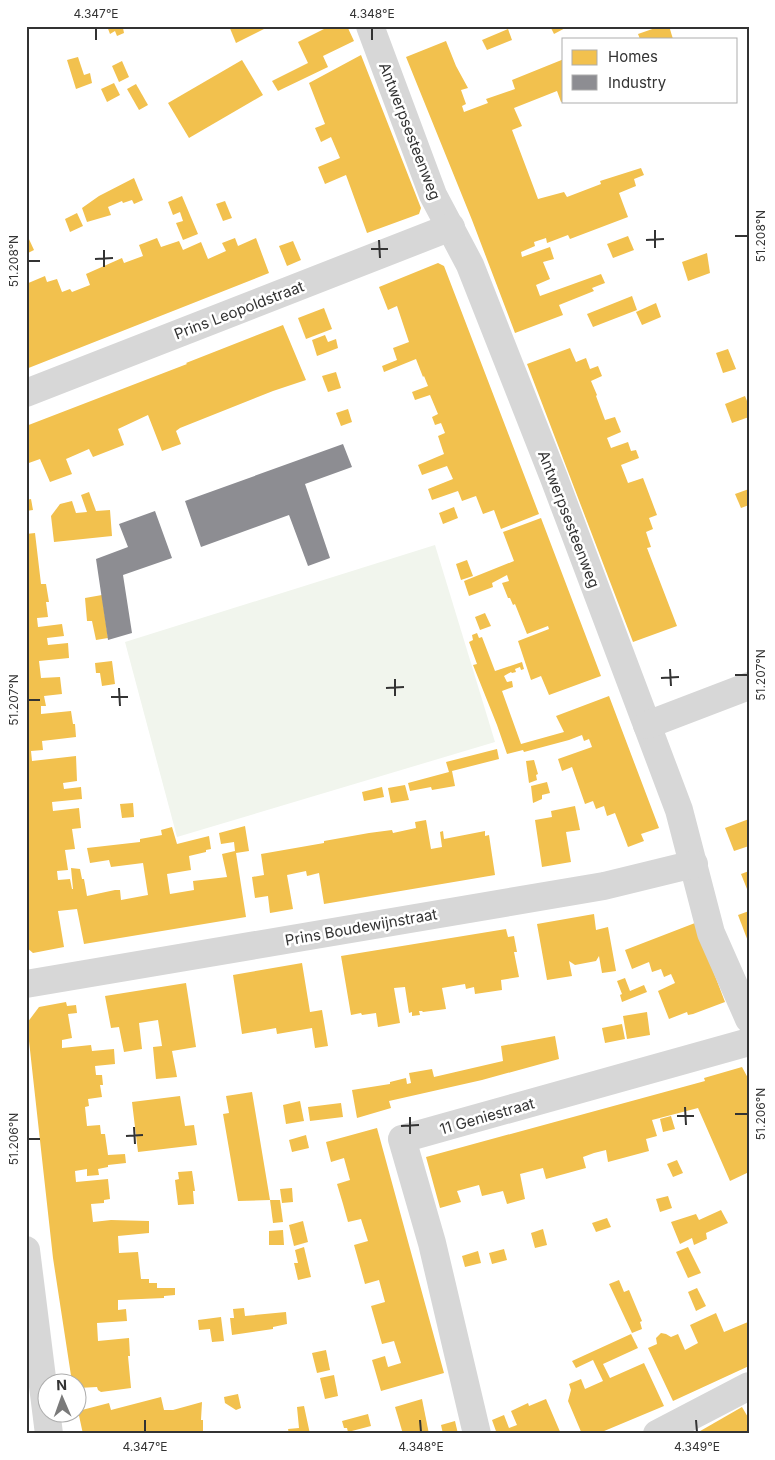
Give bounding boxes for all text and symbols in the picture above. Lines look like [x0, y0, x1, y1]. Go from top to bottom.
text: 4.347°E [73, 6, 119, 21]
text: 4.348°E [349, 6, 395, 21]
legend [562, 38, 738, 102]
text: Homes [608, 47, 658, 66]
street label: Antwerpsesteenweg [375, 60, 445, 202]
text: Industry [608, 73, 667, 92]
text: 51.208°N [753, 210, 768, 262]
text: 51.208°N [6, 235, 21, 287]
street label: Prins Leopoldstraat [171, 276, 307, 344]
street label: Antwerpsesteenweg [534, 448, 604, 590]
text: 51.207°N [753, 649, 768, 701]
text: 51.207°N [6, 674, 21, 726]
street label: Prins Boudewijnstraat [283, 904, 439, 950]
text: 51.206°N [753, 1088, 768, 1140]
street label: 11 Geniestraat [437, 1093, 537, 1139]
text: 51.206°N [6, 1113, 21, 1165]
north arrow [38, 1372, 88, 1422]
text: N [56, 1376, 67, 1393]
text: 4.347°E [122, 1439, 168, 1454]
text: 4.348°E [398, 1439, 444, 1454]
text: 4.349°E [674, 1439, 720, 1454]

